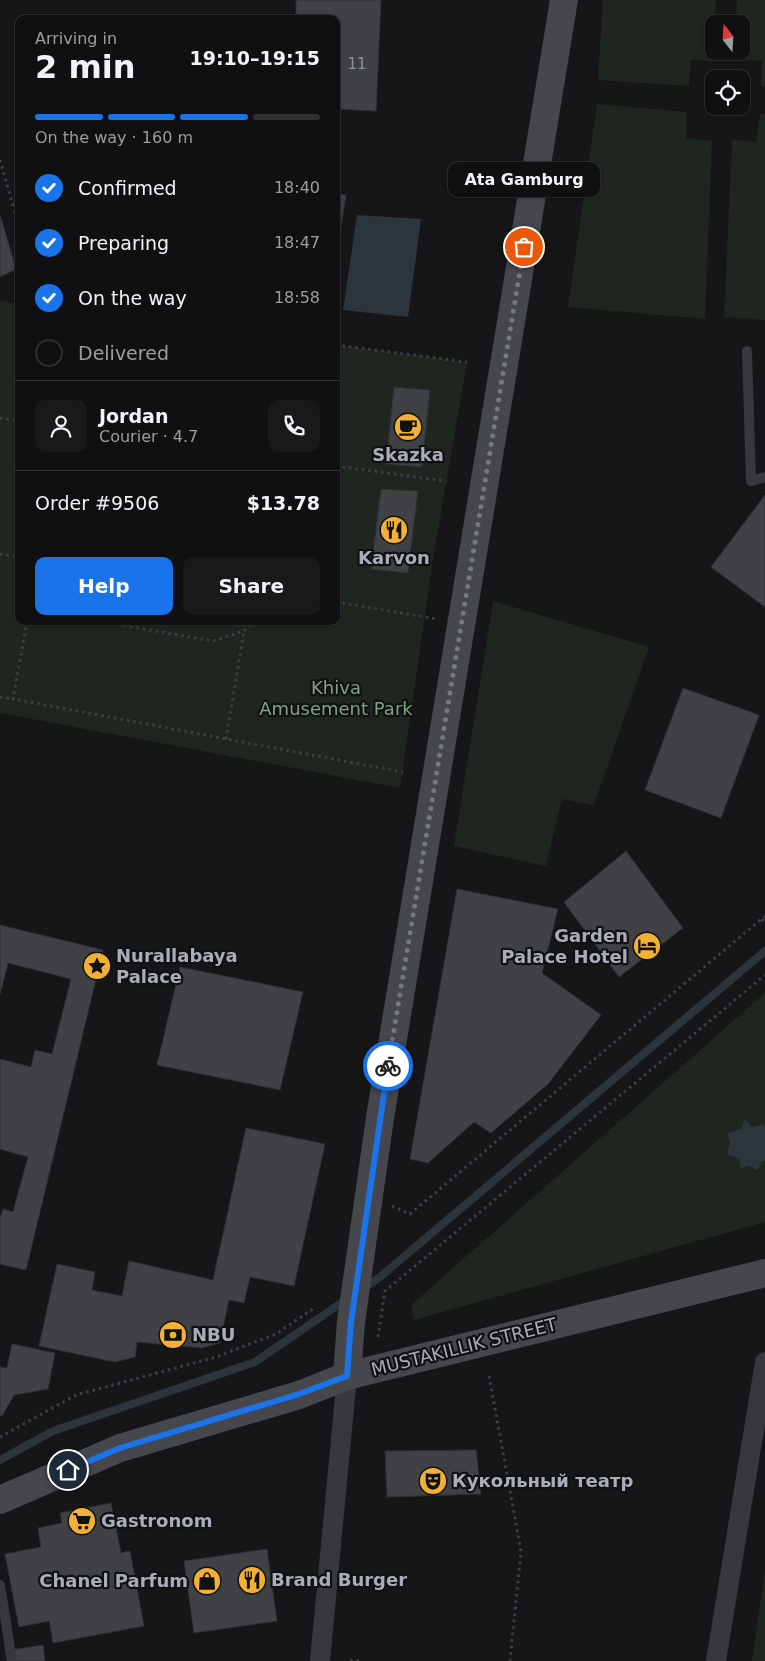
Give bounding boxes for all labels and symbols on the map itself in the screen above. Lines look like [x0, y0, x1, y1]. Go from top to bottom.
north arrow [705, 15, 750, 60]
house number: 11 [347, 55, 367, 73]
callout: Ata Gamburg [448, 162, 600, 197]
pin [503, 226, 545, 268]
cafe icon: Skazka [393, 412, 423, 442]
place label: Skazka [372, 444, 444, 465]
restaurant icon: Karvon [379, 515, 409, 545]
place label: Karvon [358, 547, 430, 568]
park label: Khiva Amusement Park [259, 677, 413, 719]
place label: Garden Palace Hotel [501, 925, 628, 967]
hotel icon: Garden Palace Hotel [632, 931, 662, 961]
place label: Nurallabaya Palace [116, 945, 238, 987]
place icon: Nurallabaya Palace [82, 951, 112, 981]
courier [363, 1041, 413, 1091]
street label: MUSTAKILLIK STREET [369, 1313, 560, 1380]
bank icon: NBU [158, 1320, 188, 1350]
place label: NBU [192, 1324, 235, 1345]
pin [47, 1449, 89, 1491]
theatre icon: Кукольный театр [418, 1466, 448, 1496]
place label: Кукольный театр [452, 1470, 633, 1491]
supermarket icon: Gastronom [67, 1506, 97, 1536]
place label: Gastronom [101, 1510, 212, 1531]
restaurant icon: Brand Burger [237, 1565, 267, 1595]
shop icon: Chanel Parfum [192, 1566, 222, 1596]
place label: Brand Burger [271, 1569, 407, 1590]
place label: Chanel Parfum [39, 1570, 188, 1591]

